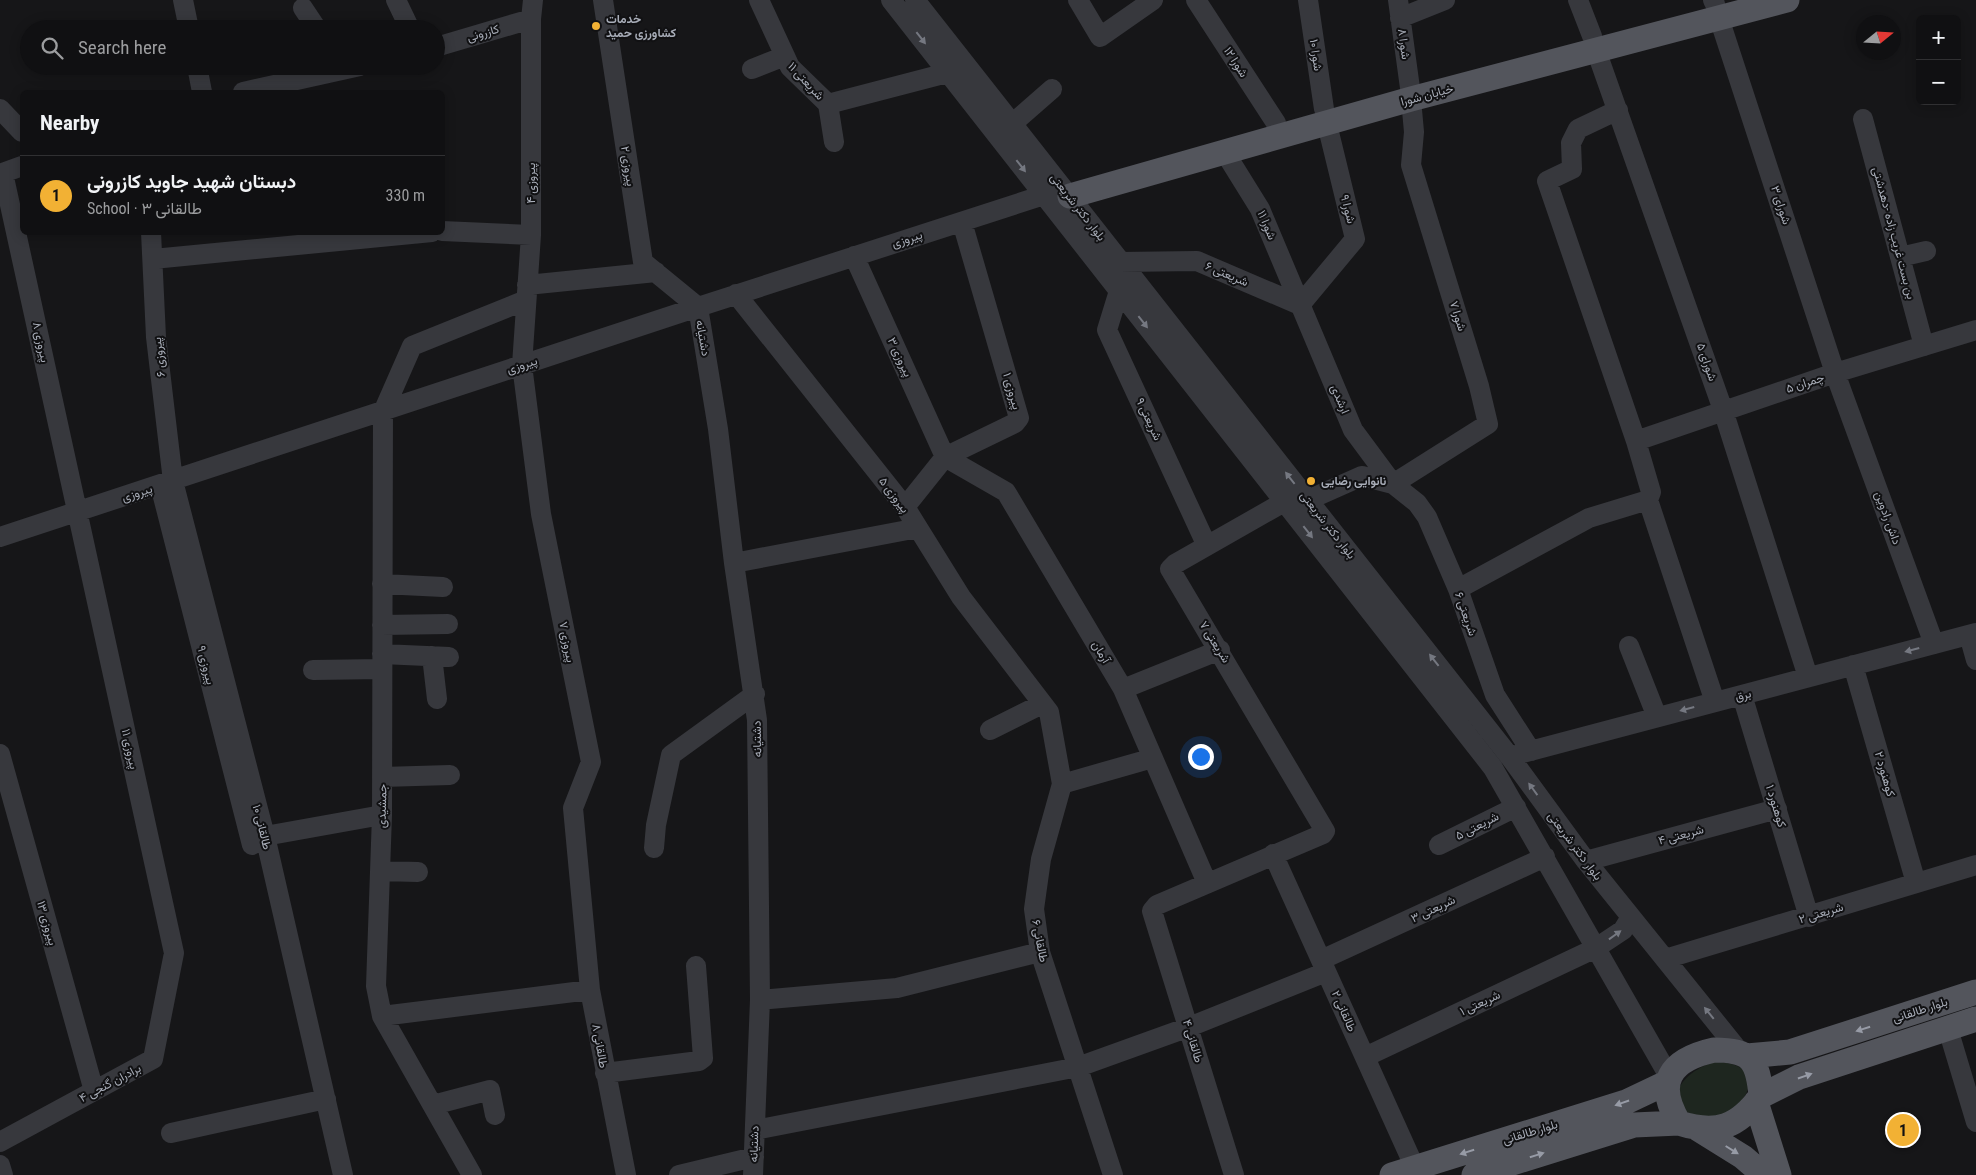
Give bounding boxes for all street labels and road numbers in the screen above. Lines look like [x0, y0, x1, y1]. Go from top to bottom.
street label: کازرونی [465, 22, 501, 45]
street label: شورا ۸ [1394, 28, 1413, 60]
street label: شورا ۱۰ [1306, 38, 1325, 72]
street label: شورا ۱۲ [1220, 44, 1251, 80]
street label: شریعتی ۱۱ [784, 59, 827, 103]
street label: خیابان شورا [1399, 81, 1455, 110]
street label: پیروزی ۲ [617, 145, 638, 187]
street label: پیروزی ۴ [524, 163, 539, 203]
street label: بن بست غریب زاده -دهدشتی [1869, 165, 1918, 301]
street label: بلوار دکتر شریعتی [1047, 170, 1109, 244]
street label: شورای ۳ [1767, 184, 1794, 226]
street label: شورا ۹ [1337, 193, 1358, 225]
street label: شورا ۱۱ [1254, 208, 1279, 242]
street label: پیروزی [890, 228, 924, 251]
street label: شریعتی ۶ [1203, 259, 1251, 290]
street label: شورا ۷ [1446, 299, 1469, 333]
street label: دشتیانه [693, 319, 713, 358]
street label: پیروزی ۸ [29, 320, 52, 364]
street label: پیروزی ۳ [884, 335, 915, 379]
street label: پیروزی ۶ [150, 336, 169, 378]
street label: شورای ۵ [1693, 341, 1720, 383]
street label: پیروزی [505, 354, 539, 377]
street label: چمران ۵ [1784, 370, 1826, 397]
street label: پیروزی ۱ [999, 371, 1024, 411]
street label: ارشدی [1327, 382, 1352, 416]
street label: شریعتی ۹ [1132, 395, 1165, 443]
street label: پیروزی ۵ [875, 474, 912, 516]
street label: پیروزی [120, 482, 154, 505]
street label: بلوار دکتر شریعتی [1297, 488, 1359, 562]
street label: داش رادوین [1871, 490, 1904, 547]
street label: شریعتی ۶ [1451, 590, 1480, 638]
street label: شریعتی ۷ [1196, 619, 1233, 666]
street label: پیروزی ۷ [555, 620, 578, 664]
street label: آرمان [1088, 638, 1114, 667]
street label: پیروزی ۹ [193, 644, 218, 686]
street label: برق [1733, 686, 1753, 705]
street label: دشتیانه [750, 720, 764, 757]
street label: پیروزی ۱۱ [118, 728, 141, 771]
street label: کوهنورد ۲ [1871, 750, 1898, 798]
street label: کوهنورد ۱ [1762, 783, 1789, 829]
street label: جمشیدی [375, 784, 390, 828]
street label: طالقانی ۱۰ [249, 803, 274, 851]
street label: شریعتی ۵ [1453, 809, 1501, 844]
street label: بلوار دکتر شریعتی [1544, 809, 1605, 883]
street label: شریعتی ۴ [1657, 822, 1705, 849]
street label: شریعتی ۳ [1409, 893, 1458, 926]
street label: پیروزی ۱۳ [33, 899, 60, 947]
street label: شریعتی ۲ [1797, 900, 1845, 927]
street label: طالقانی ۶ [1028, 918, 1051, 964]
street label: طالقانی ۲ [1328, 988, 1359, 1034]
street label: شریعتی ۱ [1458, 988, 1503, 1019]
street label: بلوار طالقانی [1891, 995, 1950, 1026]
street label: طالقانی ۴ [1179, 1018, 1206, 1065]
street label: طالقانی ۸ [588, 1023, 611, 1070]
street label: برادران گنجی ۴ [77, 1061, 144, 1106]
street label: بلوار طالقانی [1501, 1117, 1560, 1148]
street label: دشتیانه [746, 1125, 762, 1163]

